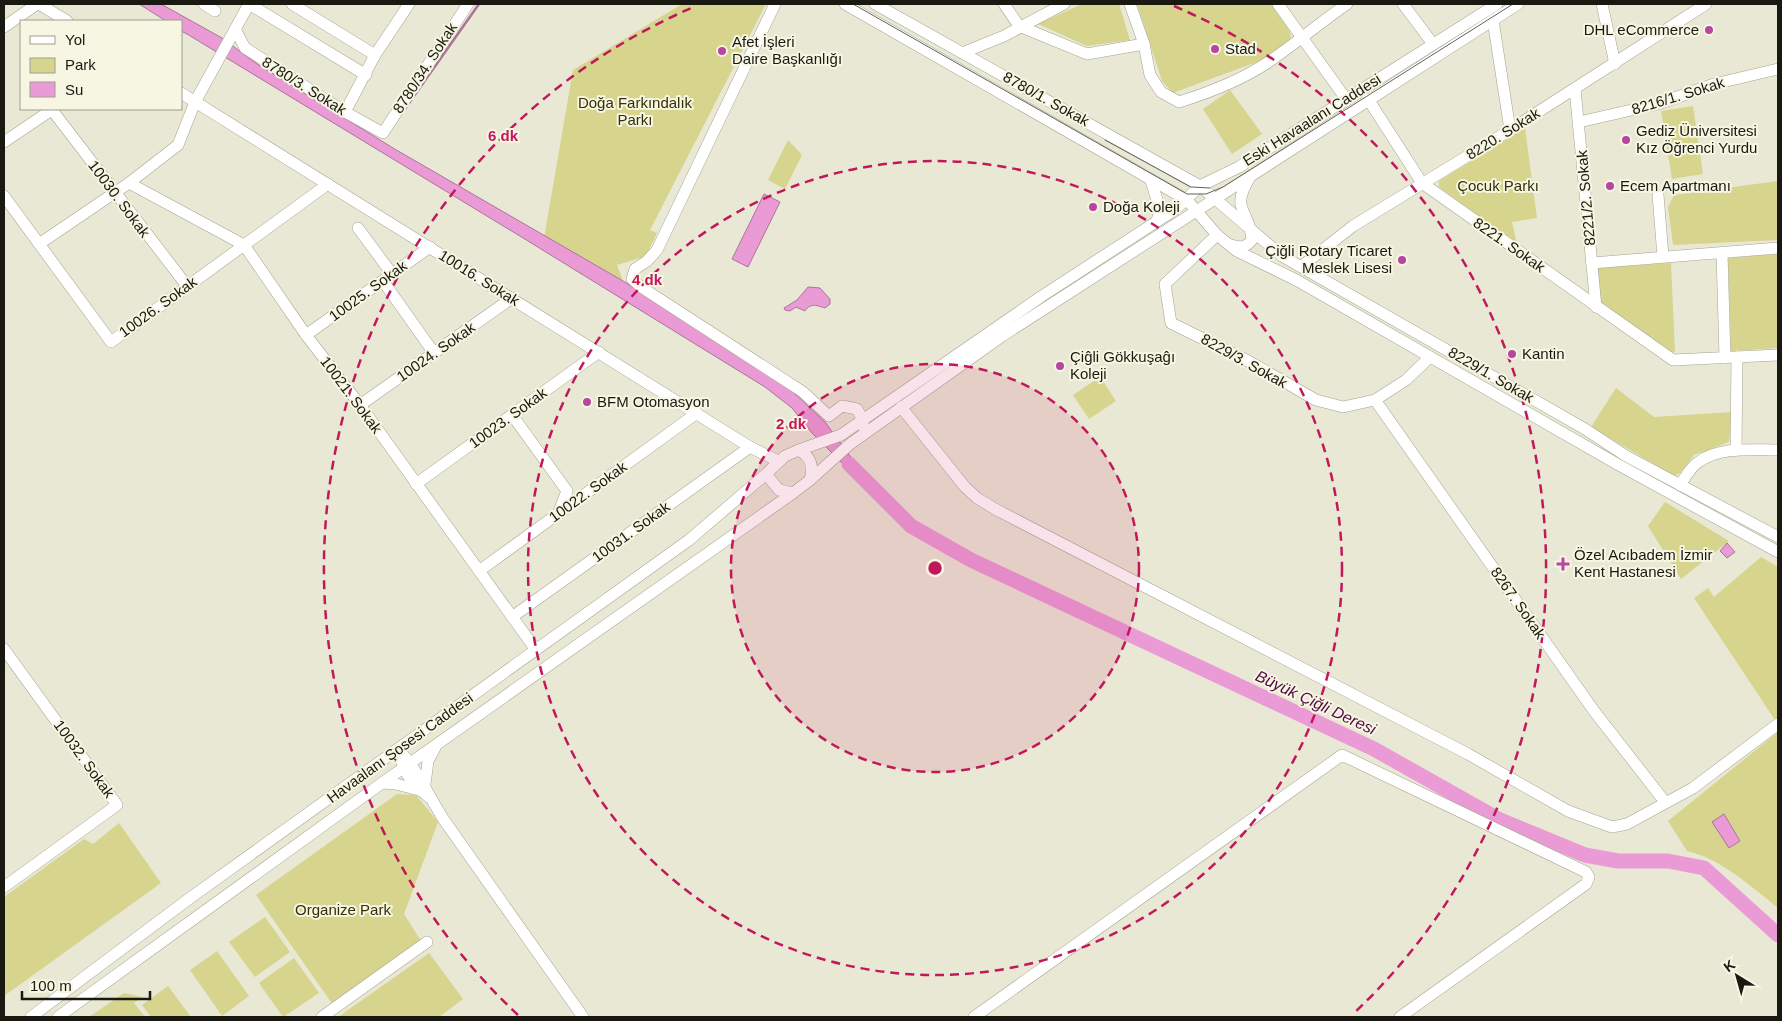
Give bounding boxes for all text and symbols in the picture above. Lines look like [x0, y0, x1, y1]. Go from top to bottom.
street label: 8780/34. Sokak [389, 19, 460, 116]
legend [20, 20, 182, 110]
place label: DHL eCommerce [1584, 21, 1699, 38]
marker: DHL eCommerce [1703, 24, 1715, 36]
text: Yol [65, 31, 85, 48]
place label: Afet İşleri Daire Başkanlığı [732, 33, 842, 67]
place label: Stad [1225, 40, 1256, 57]
marker: Stad [1209, 43, 1221, 55]
marker: Afet İşleri Daire Başkanlığı [716, 45, 728, 57]
street label: 8780/3. Sokak [259, 53, 350, 118]
text: Park [65, 56, 96, 73]
street label: 8780/1. Sokak [1000, 68, 1093, 129]
street label: Eski Havaalanı Caddesi [1240, 70, 1384, 169]
street label: 8216/1. Sokak [1630, 73, 1727, 118]
text: Su [65, 81, 83, 98]
park label: Doğa Farkındalık Parkı [578, 94, 693, 128]
street label: 8220. Sokak [1463, 104, 1543, 163]
place label: Gediz Üniversitesi Kız Öğrenci Yurdu [1636, 122, 1757, 156]
text: 6 dk [488, 127, 519, 144]
marker: Gediz Üniversitesi Kız Öğrenci Yurdu [1620, 134, 1632, 146]
street label: 8221/2. Sokak [1573, 149, 1598, 247]
street label: 10030. Sokak [85, 157, 154, 241]
park label: Çocuk Parkı [1457, 177, 1539, 194]
place label: Ecem Apartmanı [1620, 177, 1731, 194]
marker: Ecem Apartmanı [1604, 180, 1616, 192]
place label: Doğa Koleji [1103, 198, 1180, 215]
marker: Doğa Koleji [1087, 201, 1099, 213]
street label: 8221. Sokak [1470, 214, 1549, 276]
place label: Çiğli Rotary Ticaret Meslek Lisesi [1265, 242, 1393, 276]
street label: 10016. Sokak [436, 246, 523, 309]
marker: Çiğli Rotary Ticaret Meslek Lisesi [1396, 254, 1408, 266]
street label: 10025. Sokak [326, 256, 410, 324]
text: 4 dk [632, 271, 663, 288]
street label: 10026. Sokak [116, 272, 200, 340]
street label: 10024. Sokak [393, 318, 479, 385]
street label: 8229/3. Sokak [1198, 330, 1291, 391]
street label: 8229/1. Sokak [1445, 343, 1537, 406]
place label: Kantin [1522, 345, 1565, 362]
place label: Çiĝli Gökkuşaĝı Koleji [1070, 348, 1175, 382]
marker: Kantin [1506, 348, 1518, 360]
street label: 10021. Sokak [317, 353, 386, 437]
marker: Çiĝli Gökkuşaĝı Koleji [1054, 360, 1066, 372]
street label: 10023. Sokak [466, 383, 550, 451]
place label: BFM Otomasyon [597, 393, 710, 410]
marker: BFM Otomasyon [581, 396, 593, 408]
text: 2 dk [776, 415, 807, 432]
street label: 10022. Sokak [546, 457, 630, 525]
street label: 10031. Sokak [589, 497, 673, 565]
place label: Özel Acıbadem İzmir Kent Hastanesi [1574, 546, 1712, 580]
marker: Özel Acıbadem İzmir Kent Hastanesi [1556, 557, 1570, 571]
centre of rings [926, 559, 944, 577]
street label: 8267. Sokak [1488, 564, 1550, 642]
water label: Büyük Çiğli Deresi [1253, 667, 1379, 738]
street label: Havaalanı Şosesi Caddesi [324, 689, 476, 806]
street label: 10032. Sokak [51, 717, 119, 801]
park label: Organize Park [295, 901, 391, 918]
north arrow [1712, 951, 1762, 1001]
text: K [1720, 956, 1738, 975]
scale bar [22, 968, 150, 1000]
text: 100 m [30, 977, 72, 994]

